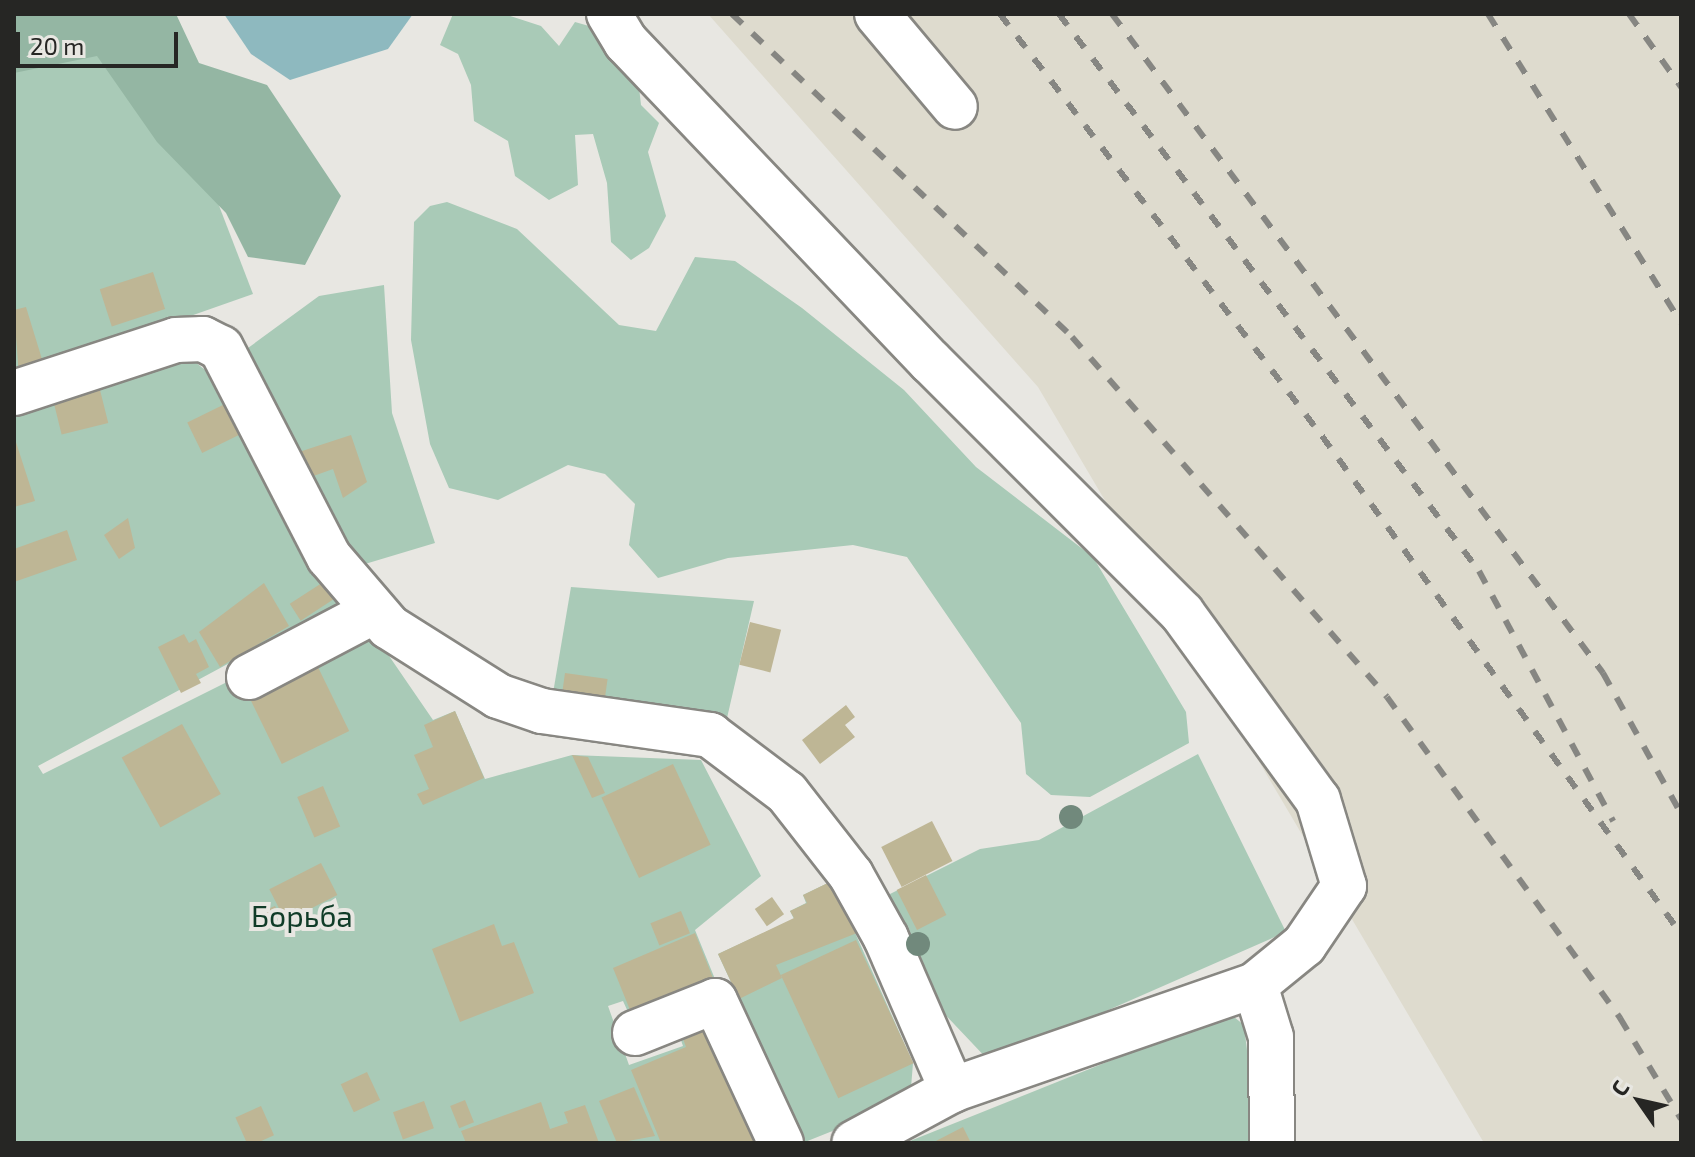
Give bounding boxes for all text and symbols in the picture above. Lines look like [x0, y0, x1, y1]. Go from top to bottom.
scale bar [20, 16, 182, 66]
text: 20 m [30, 31, 84, 60]
park label: Борьба [251, 897, 353, 933]
north arrow [1599, 1061, 1679, 1141]
text: С [1605, 1075, 1633, 1100]

